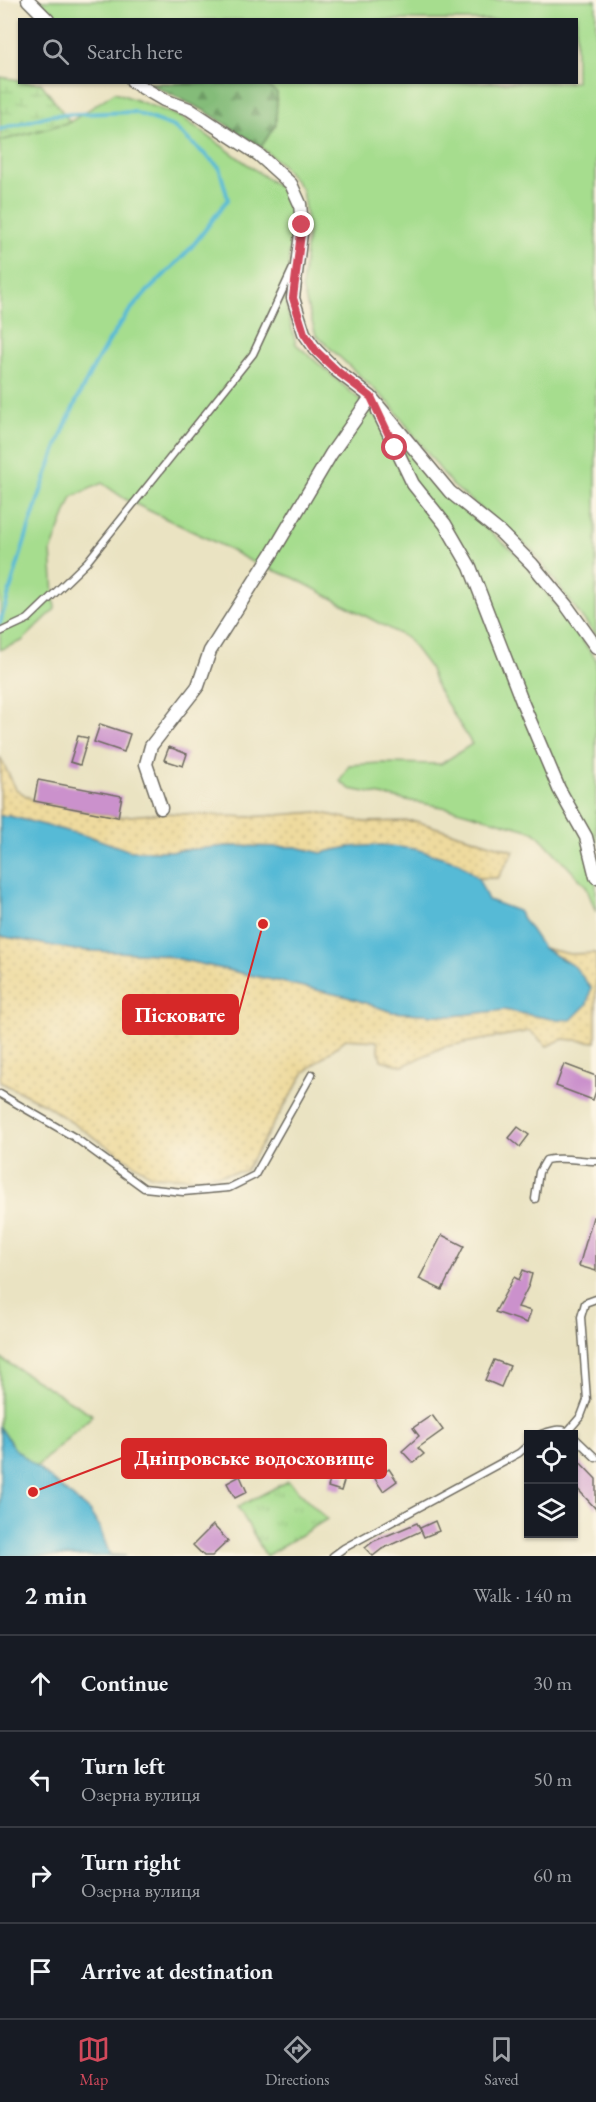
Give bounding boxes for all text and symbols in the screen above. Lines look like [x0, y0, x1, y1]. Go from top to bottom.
search box [18, 18, 578, 84]
icon: search [39, 35, 72, 68]
text: Search here [87, 37, 182, 66]
route end [288, 211, 314, 237]
route start [381, 434, 407, 460]
callout: Пісковате [123, 995, 238, 1034]
text: Пісковате [135, 1001, 226, 1028]
map controls [524, 1430, 578, 1538]
button: locate [524, 1430, 578, 1484]
callout: Дніпровське водосховище [122, 1439, 386, 1478]
text: Дніпровське водосховище [134, 1444, 374, 1471]
button: layers [524, 1484, 578, 1538]
text: 2 min [24, 1578, 87, 1612]
text: Walk · 140 m [473, 1582, 572, 1608]
icon: ahead [24, 1667, 57, 1700]
text: Continue [81, 1669, 168, 1698]
text: 30 m [533, 1670, 572, 1696]
text: Turn left [81, 1752, 165, 1781]
icon: left [24, 1763, 57, 1796]
text: 50 m [533, 1766, 572, 1792]
text: Озерна вулиця [81, 1781, 200, 1807]
text: Turn right [81, 1848, 180, 1877]
icon: right [24, 1859, 57, 1892]
text: 60 m [533, 1862, 572, 1888]
text: Озерна вулиця [81, 1877, 200, 1903]
icon: arrive [24, 1955, 57, 1988]
text: Arrive at destination [81, 1957, 273, 1986]
tab: Map [77, 2033, 110, 2090]
tab: Directions [265, 2033, 330, 2090]
tab: Saved [484, 2033, 519, 2090]

